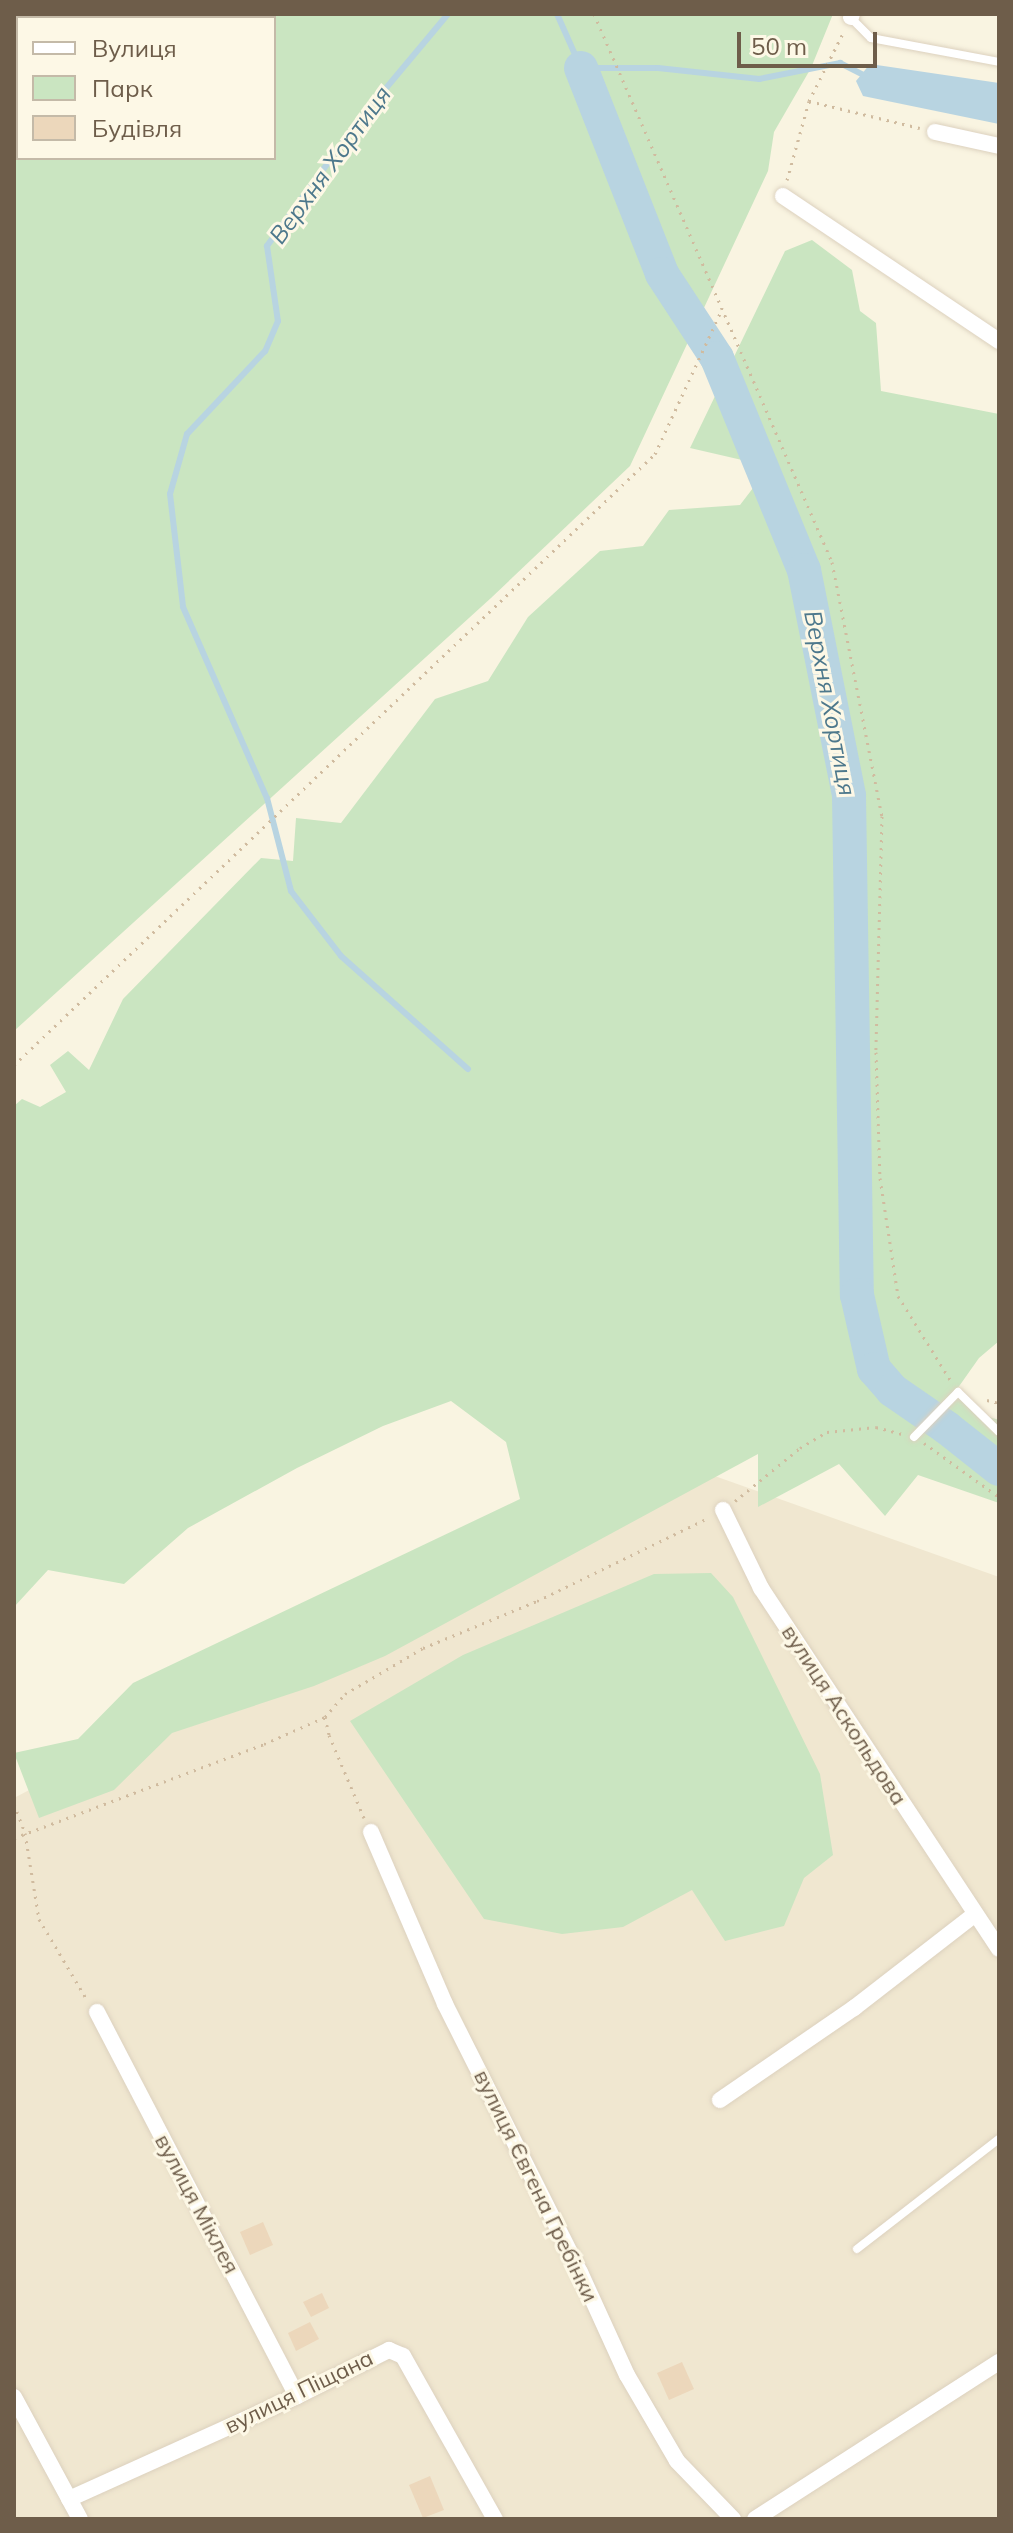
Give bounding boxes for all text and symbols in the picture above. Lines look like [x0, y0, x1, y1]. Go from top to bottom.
legend [16, 16, 276, 160]
scale bar [741, 16, 881, 66]
text: 50 m [751, 31, 807, 61]
text: Вулиця [92, 33, 177, 63]
text: Парк [92, 73, 153, 103]
water label: Верхня Хортиця [263, 80, 397, 250]
text: Будівля [92, 113, 182, 143]
water label: Верхня Хортиця [798, 608, 862, 798]
street label: вулиця Аскольдова [776, 1620, 912, 1810]
street label: вулиця Євгена Гребінки [468, 2066, 604, 2306]
street label: вулиця Міклея [149, 2130, 245, 2278]
street label: вулиця Піщана [221, 2345, 377, 2439]

